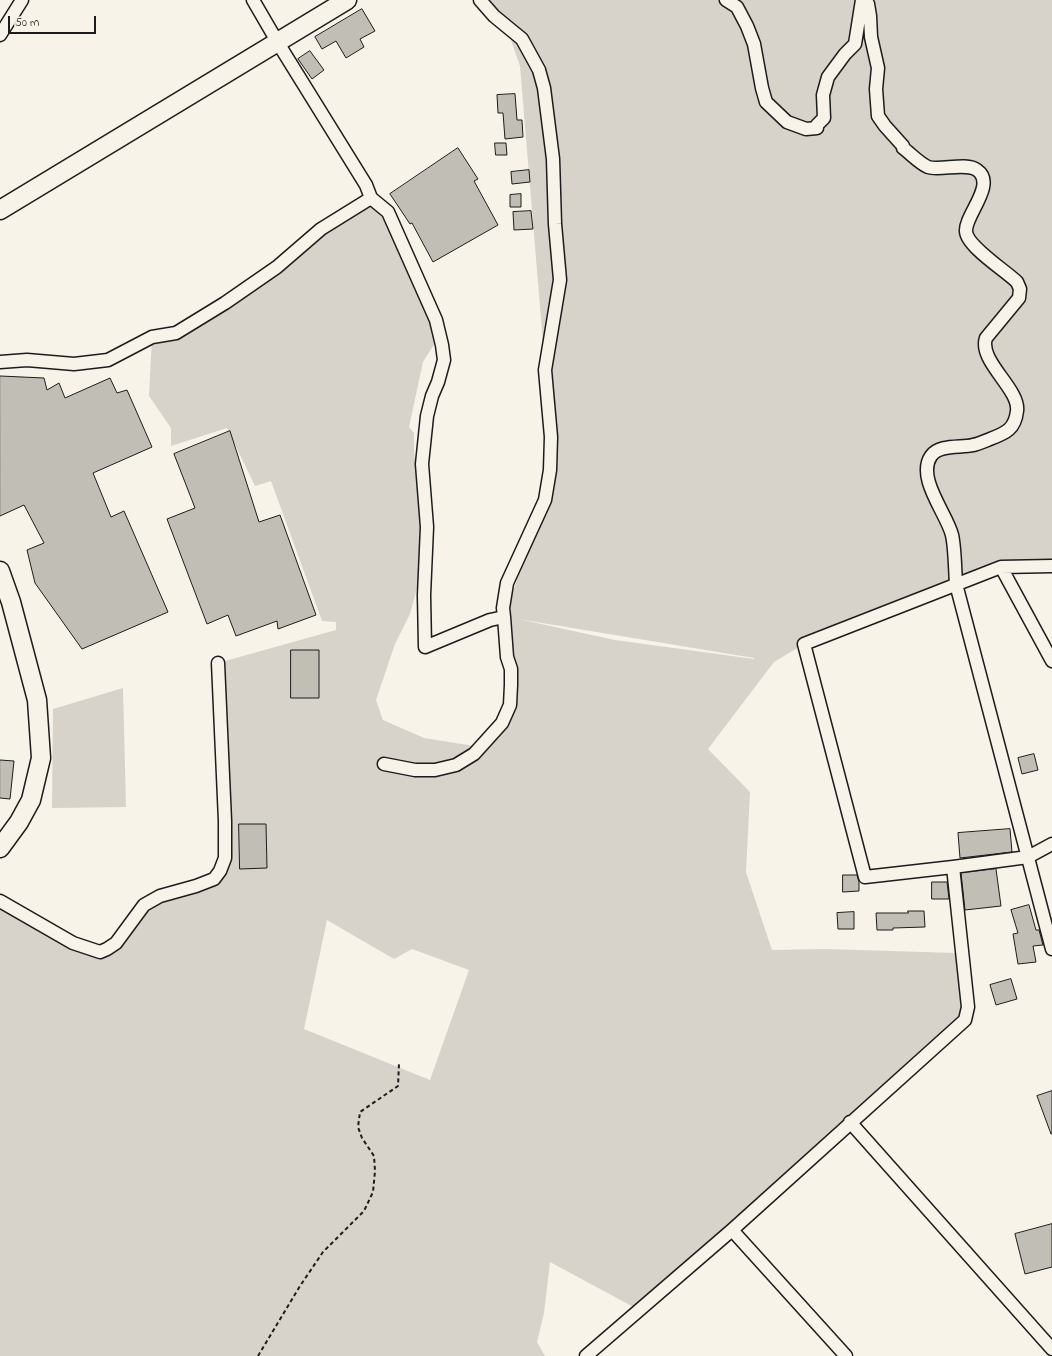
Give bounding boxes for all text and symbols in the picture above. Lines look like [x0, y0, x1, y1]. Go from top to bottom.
scale bar [10, 8, 98, 34]
text: 50 m [15, 14, 39, 32]

